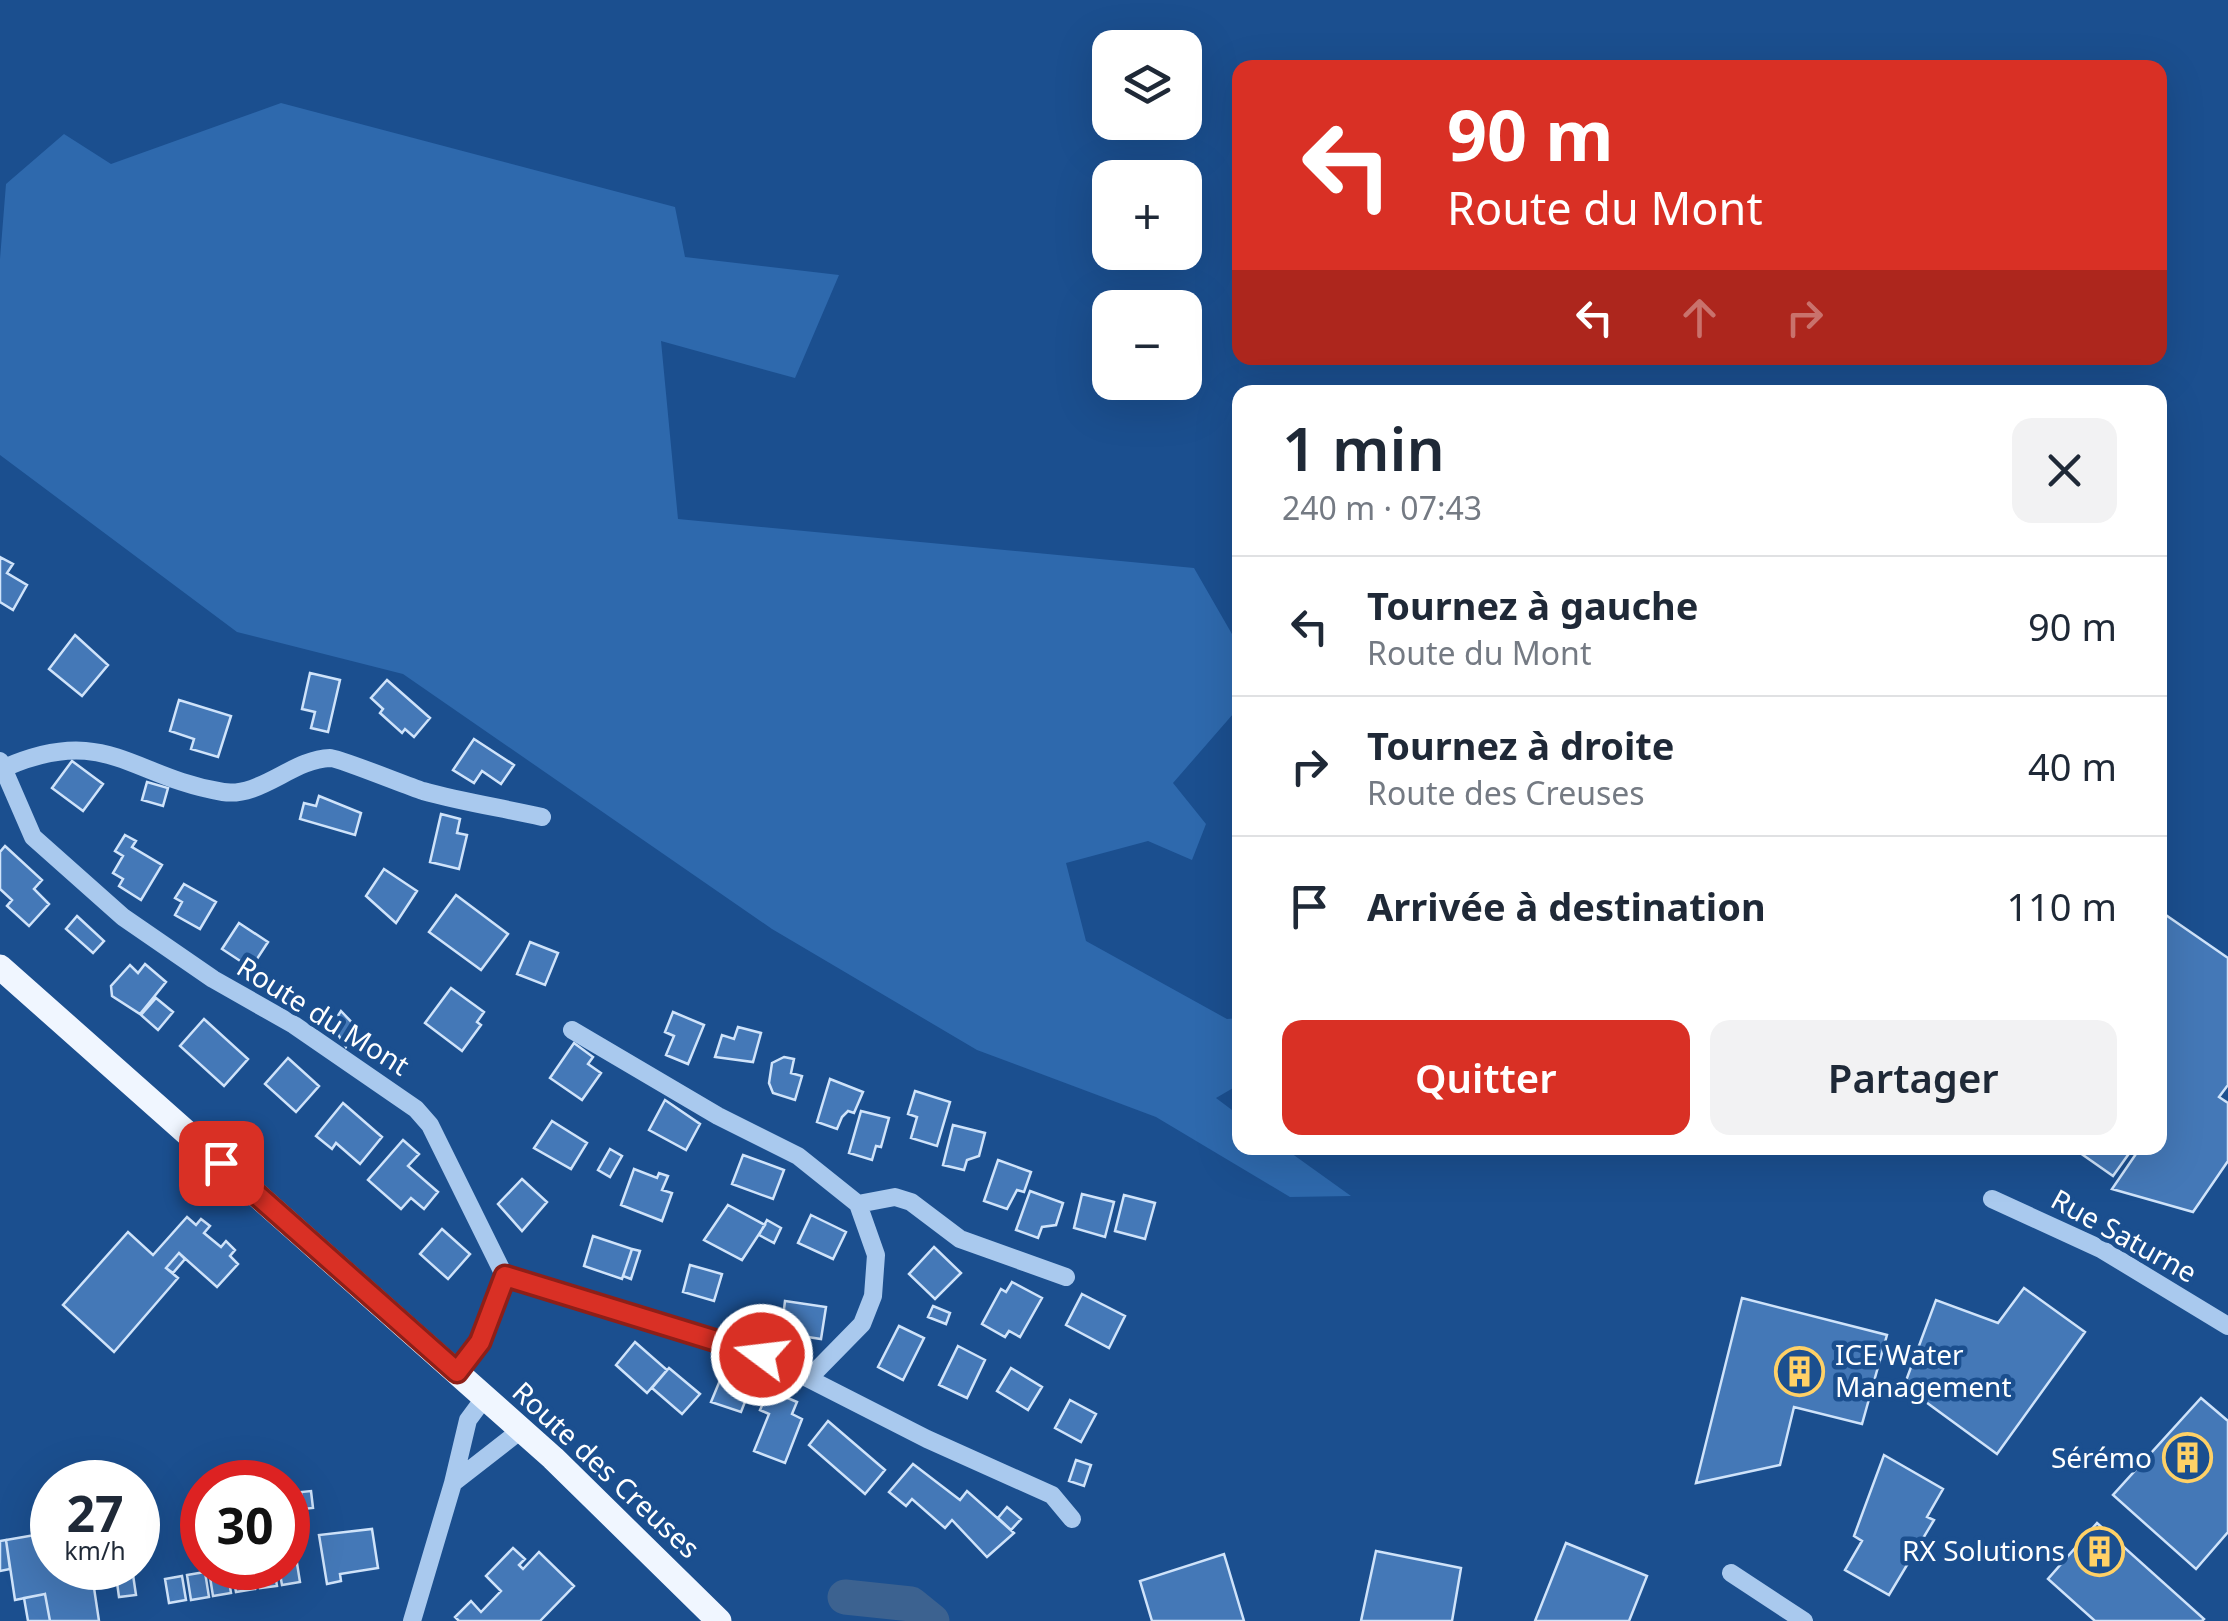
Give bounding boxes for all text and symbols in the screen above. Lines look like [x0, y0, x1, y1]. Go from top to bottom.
map controls [1092, 30, 1202, 400]
button: layers [1092, 30, 1202, 140]
text: 90 m [1447, 86, 1614, 182]
icon: left [1282, 100, 1412, 230]
button: + [1092, 160, 1202, 270]
text: Route du Mont [1447, 177, 1763, 238]
button: − [1092, 290, 1202, 400]
icon: left [1567, 290, 1622, 345]
icon: ahead [1672, 290, 1727, 345]
icon: right [1777, 290, 1832, 345]
text: 1 min [1282, 407, 1445, 489]
button: close [2012, 418, 2117, 523]
text: 240 m · 07:43 [1282, 486, 1482, 529]
text: Tournez à gauche [1367, 579, 1698, 631]
icon: left [1282, 599, 1337, 654]
text: 90 m [2028, 600, 2117, 652]
text: Route du Mont [1367, 631, 1591, 674]
text: Tournez à droite [1367, 719, 1675, 771]
icon: right [1282, 739, 1337, 794]
text: 40 m [2028, 740, 2117, 792]
text: Route des Creuses [1367, 771, 1645, 814]
icon: arrive [1282, 879, 1337, 934]
text: Arrivée à destination [1367, 880, 1766, 932]
text: 110 m [2006, 880, 2117, 932]
street label: Route du Mont [230, 947, 417, 1083]
button: Quitter [1282, 1020, 1690, 1135]
button: Partager [1710, 1020, 2117, 1135]
pin [179, 1121, 264, 1206]
icon: arrive [194, 1136, 249, 1191]
street label: Rue Saturne [2045, 1179, 2204, 1291]
position arrow [710, 1303, 814, 1407]
place label: ICE Water Management [1835, 1335, 2012, 1405]
building icon: ICE Water Management [1774, 1345, 1826, 1397]
street label: Route des Creuses [505, 1373, 708, 1566]
building icon: Sérémo [2161, 1432, 2213, 1484]
place label: Sérémo [2051, 1438, 2152, 1476]
speed limit sign: 30 [180, 1460, 310, 1590]
text: 27 [66, 1479, 124, 1547]
building icon: RX Solutions [2074, 1525, 2126, 1577]
place label: RX Solutions [1902, 1531, 2065, 1569]
text: km/h [64, 1533, 126, 1567]

